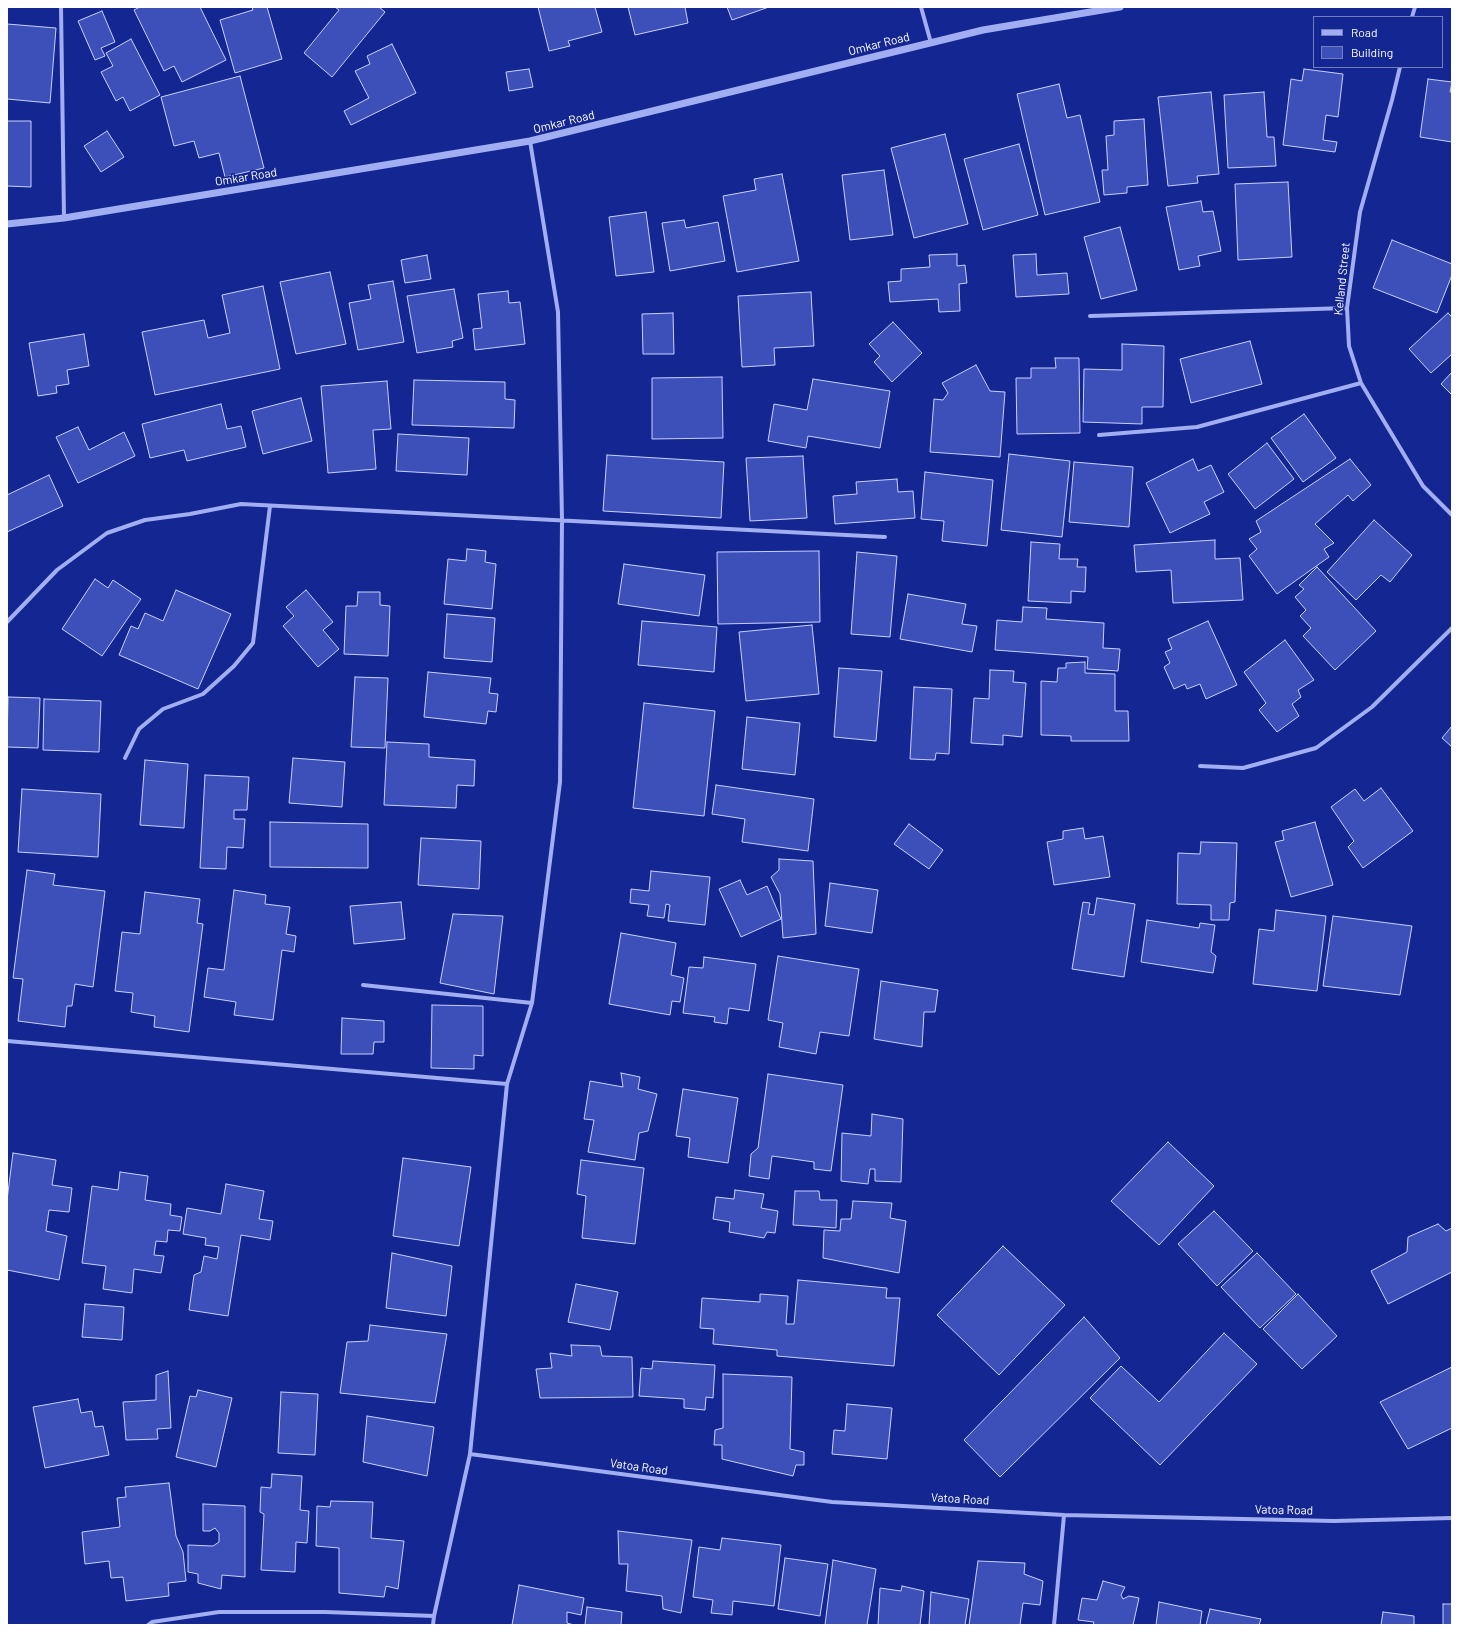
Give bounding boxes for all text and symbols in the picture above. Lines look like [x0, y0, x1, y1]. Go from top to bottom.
legend [1313, 16, 1443, 68]
text: Road [1351, 25, 1378, 39]
street label: Omkar Road [847, 29, 911, 59]
text: Building [1351, 45, 1393, 59]
street label: Omkar Road [532, 107, 596, 137]
street label: Omkar Road [214, 165, 278, 189]
street label: Kelland Street [1331, 242, 1353, 316]
street label: Vatoa Road [609, 1456, 669, 1478]
street label: Vatoa Road [930, 1490, 990, 1508]
street label: Vatoa Road [1255, 1502, 1313, 1518]

